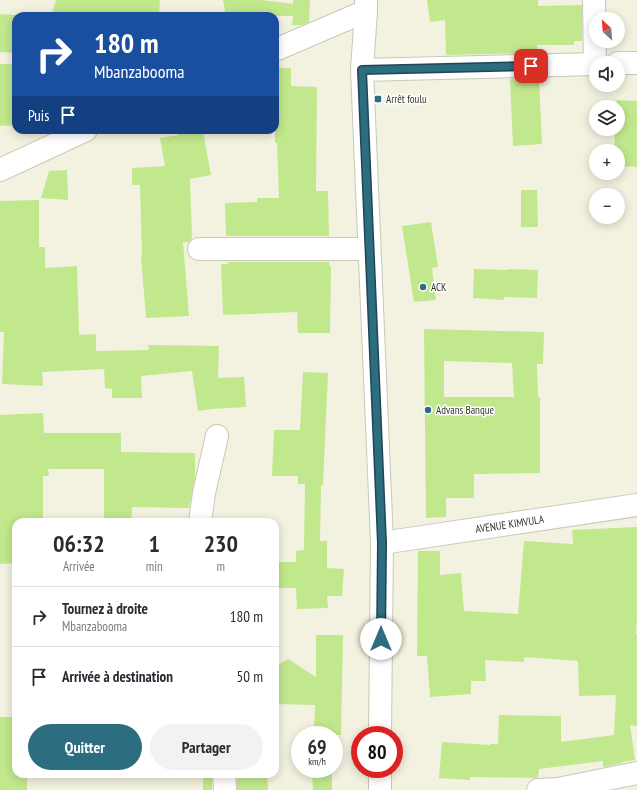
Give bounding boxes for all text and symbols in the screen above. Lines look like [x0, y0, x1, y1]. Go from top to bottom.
north arrow [589, 12, 625, 48]
map controls [589, 12, 625, 224]
text: 180 m [94, 24, 158, 61]
icon: right [28, 28, 80, 80]
pin [514, 49, 548, 83]
icon: arrive [520, 55, 542, 77]
button: sound [589, 56, 625, 92]
text: Mbanzabooma [94, 60, 184, 83]
place label: Arrêt foulu [386, 92, 427, 106]
marker: Arrêt foulu [373, 94, 383, 104]
button: layers [589, 100, 625, 136]
icon: arrive [57, 104, 79, 126]
text: Puis [28, 106, 49, 125]
button: + [589, 144, 625, 180]
button: − [589, 188, 625, 224]
place label: ACK [431, 280, 447, 294]
marker: ACK [418, 282, 428, 292]
place label: Advans Banque [436, 403, 494, 417]
marker: Advans Banque [423, 405, 433, 415]
street label: AVENUE KIMVULA [474, 512, 546, 536]
text: 06:32 [53, 528, 105, 559]
text: 1 [148, 528, 160, 559]
text: 230 [204, 528, 238, 559]
text: Arrivée [63, 558, 95, 575]
text: min [146, 558, 163, 575]
text: m [217, 558, 225, 575]
text: Tournez à droite [62, 599, 148, 618]
icon: right [28, 606, 50, 628]
text: 180 m [230, 607, 263, 626]
text: Mbanzabooma [62, 618, 127, 635]
position arrow [360, 618, 402, 660]
icon: arrive [28, 666, 50, 688]
text: Arrivée à destination [62, 667, 173, 686]
text: 50 m [237, 667, 263, 686]
button: Quitter [28, 724, 142, 770]
button: Partager [150, 724, 263, 770]
speed limit sign: 80 [351, 726, 403, 778]
text: 69 [307, 734, 327, 760]
text: km/h [308, 755, 326, 768]

